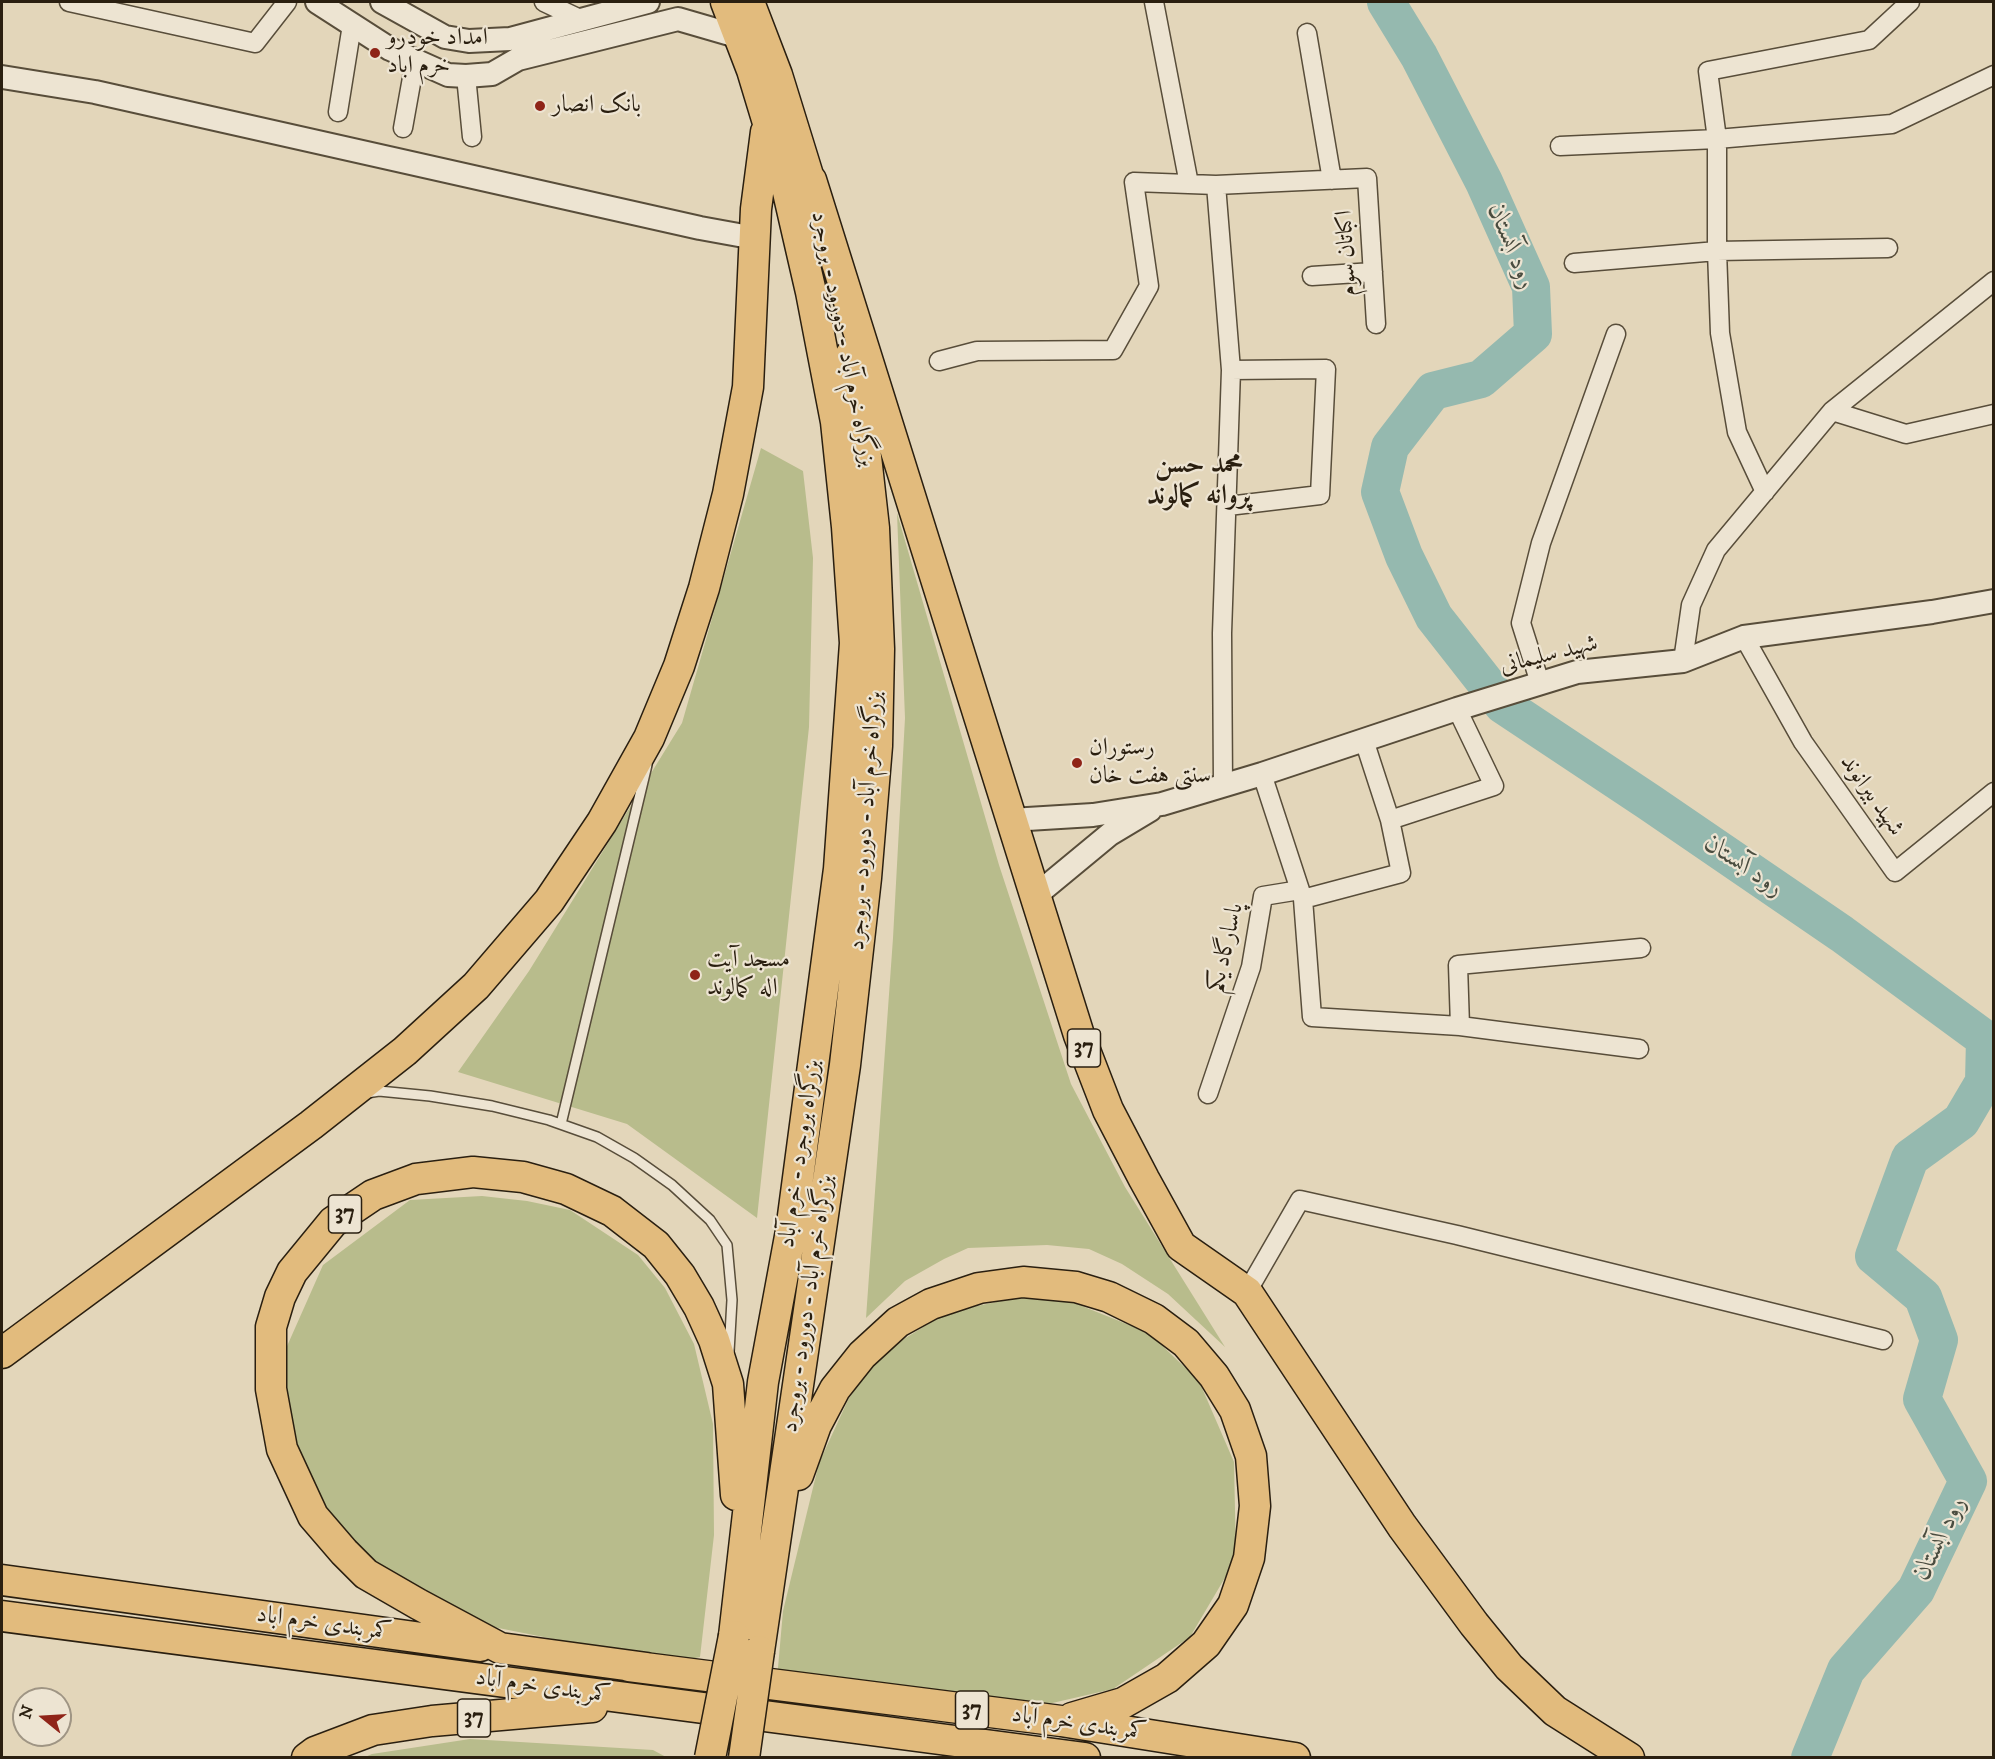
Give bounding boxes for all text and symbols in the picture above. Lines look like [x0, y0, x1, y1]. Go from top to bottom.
place label: امداد خودرو خرم اباد [387, 25, 488, 81]
marker: امداد خودرو خرم اباد [368, 46, 382, 60]
place label: بانک انصار [552, 92, 641, 120]
marker: بانک انصار [533, 99, 547, 113]
water label: رود آبستان [1479, 200, 1541, 294]
street label: بزرگراه خرم آباد - دورود - بروجرد [803, 209, 881, 469]
street label: اکباتان سوم [1331, 209, 1365, 297]
district label: محمد حسن پروانه کمالوند [1147, 450, 1251, 513]
street label: شهید سلیمانی [1497, 630, 1601, 682]
street label: بزرگراه خرم آباد - دورود - بروجرد [844, 690, 890, 952]
place label: رستوران سنتی هفت خان [1089, 735, 1211, 791]
street label: شهید بیرانوند [1833, 750, 1909, 842]
marker: رستوران سنتی هفت خان [1070, 756, 1084, 770]
water label: رود آبستان [1697, 829, 1789, 905]
street label: پاسارگاد یکم [1203, 900, 1251, 996]
place label: مسجد آیت اله کمالوند [707, 947, 790, 1003]
marker: مسجد آیت اله کمالوند [688, 968, 702, 982]
road number: 37 [1068, 1029, 1100, 1067]
street label: بزرگراه بروجرد - خرم آباد [774, 1058, 828, 1250]
street label: بزرگراه خرم آباد - دورود - بروجرد [777, 1173, 841, 1435]
road number: 37 [328, 1195, 362, 1233]
water label: رود آبستان [1907, 1492, 1975, 1586]
street label: کمربندی خرم اباد [255, 1601, 393, 1649]
street label: کمربندی خرم آباد [474, 1664, 612, 1712]
north arrow [12, 1687, 72, 1747]
road number: 37 [956, 1691, 988, 1729]
road number: 37 [458, 1699, 490, 1737]
street label: کمربندی خرم آباد [1010, 1701, 1148, 1749]
text: N [15, 1703, 38, 1721]

